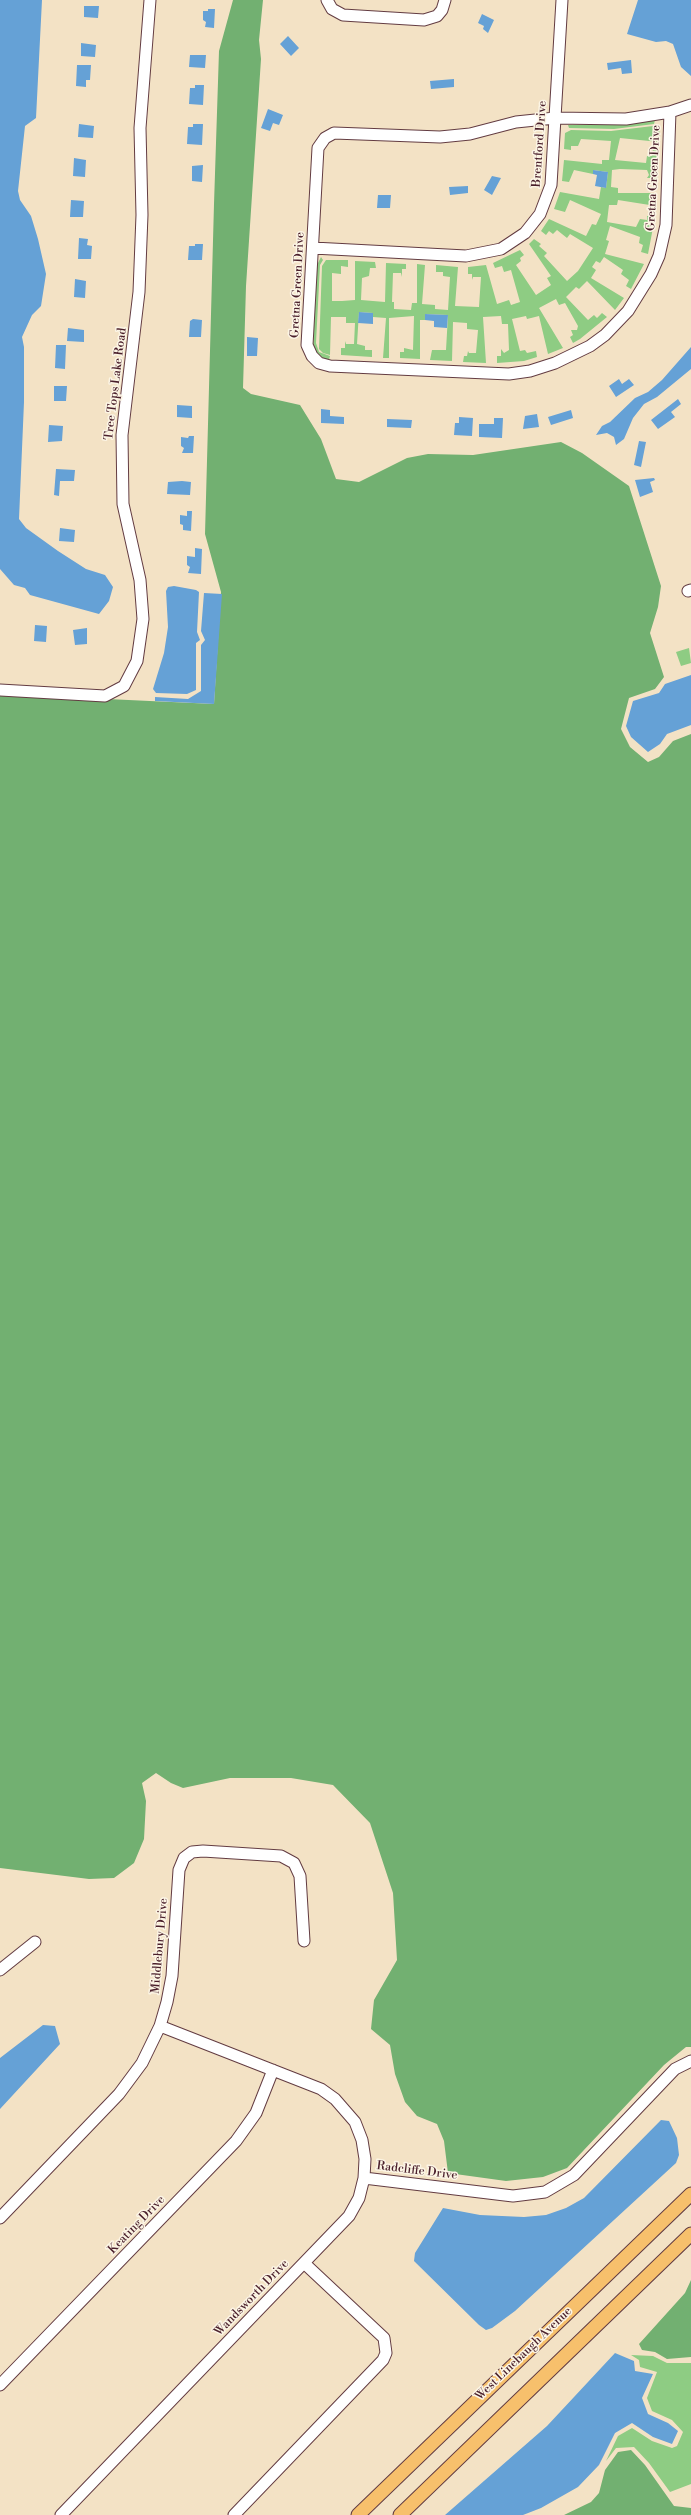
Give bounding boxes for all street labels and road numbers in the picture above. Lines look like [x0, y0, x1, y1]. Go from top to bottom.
street label: Brentford Drive [530, 100, 550, 188]
street label: Gretna Green Drive [644, 125, 664, 231]
street label: Gretna Green Drive [288, 232, 308, 338]
street label: Tree Tops Lake Road [102, 327, 130, 441]
street label: Middlebury Drive [149, 1898, 171, 1994]
street label: Radcliffe Drive [376, 2159, 458, 2183]
street label: Keating Drive [106, 2193, 168, 2257]
street label: Wandsworth Drive [212, 2257, 292, 2339]
street label: West Linebaugh Avenue [473, 2304, 575, 2404]

